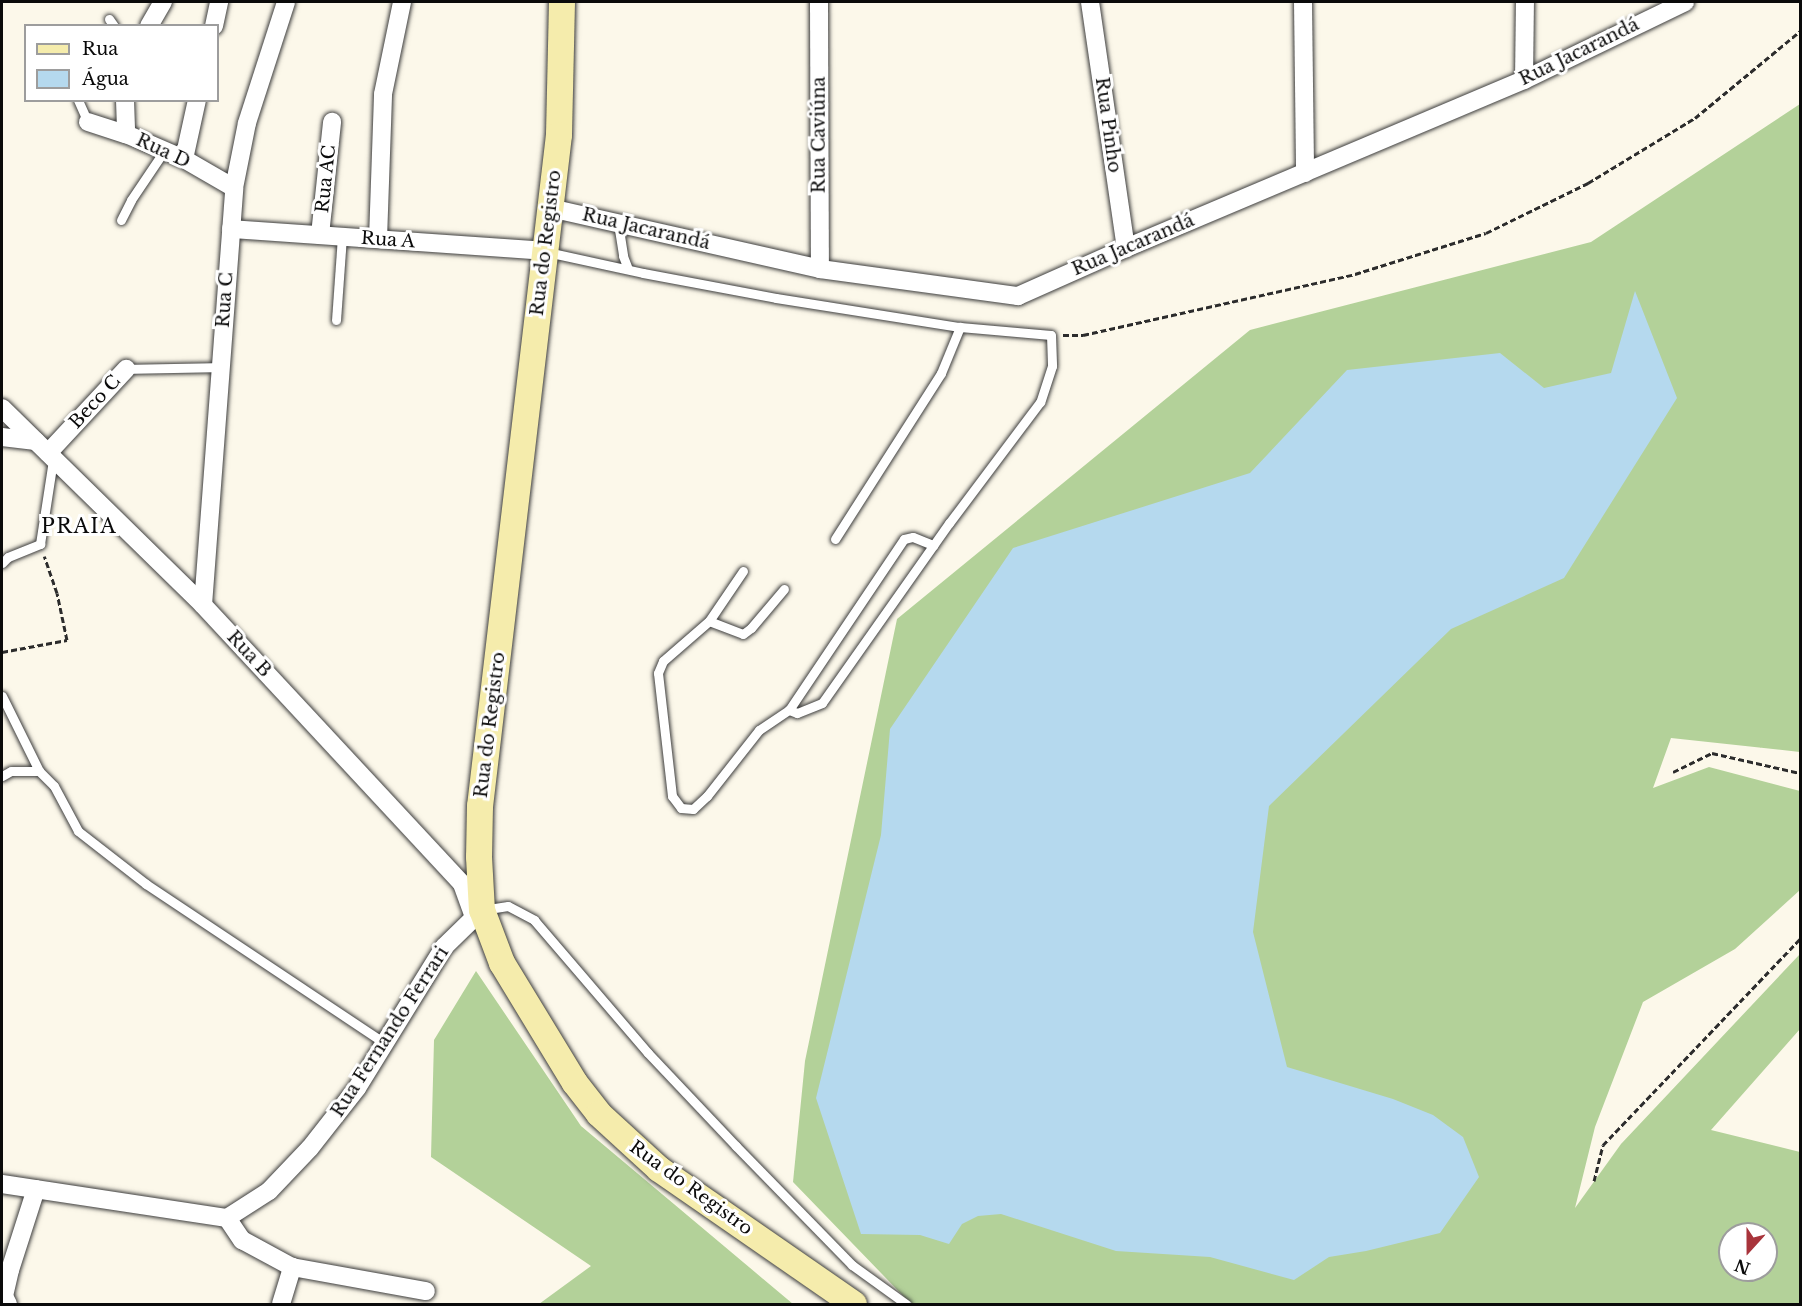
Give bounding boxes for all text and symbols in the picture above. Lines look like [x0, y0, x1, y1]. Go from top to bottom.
street label: Rua Jacarandá [1516, 14, 1642, 90]
legend [24, 24, 219, 102]
text: Rua [82, 38, 118, 60]
text: Água [82, 68, 129, 90]
street label: Rua Pinho [1091, 76, 1125, 174]
street label: Rua Caviúna [808, 77, 830, 193]
street label: Rua D [132, 129, 194, 173]
street label: Rua AC [312, 143, 340, 215]
street label: Rua do Registro [526, 169, 566, 317]
street label: Rua Jacarandá [580, 204, 712, 254]
street label: Rua Jacarandá [1069, 210, 1197, 280]
street label: Rua A [360, 227, 416, 253]
street label: Rua C [212, 271, 238, 329]
street label: Beco C [65, 371, 125, 433]
district label: PRAIA [41, 514, 117, 538]
street label: Rua B [222, 626, 276, 682]
street label: Rua do Registro [470, 651, 510, 799]
street label: Rua Fernando Ferrari [327, 943, 453, 1121]
street label: Rua do Registro [625, 1136, 757, 1240]
north arrow [1718, 1222, 1778, 1282]
text: N [1732, 1255, 1753, 1279]

